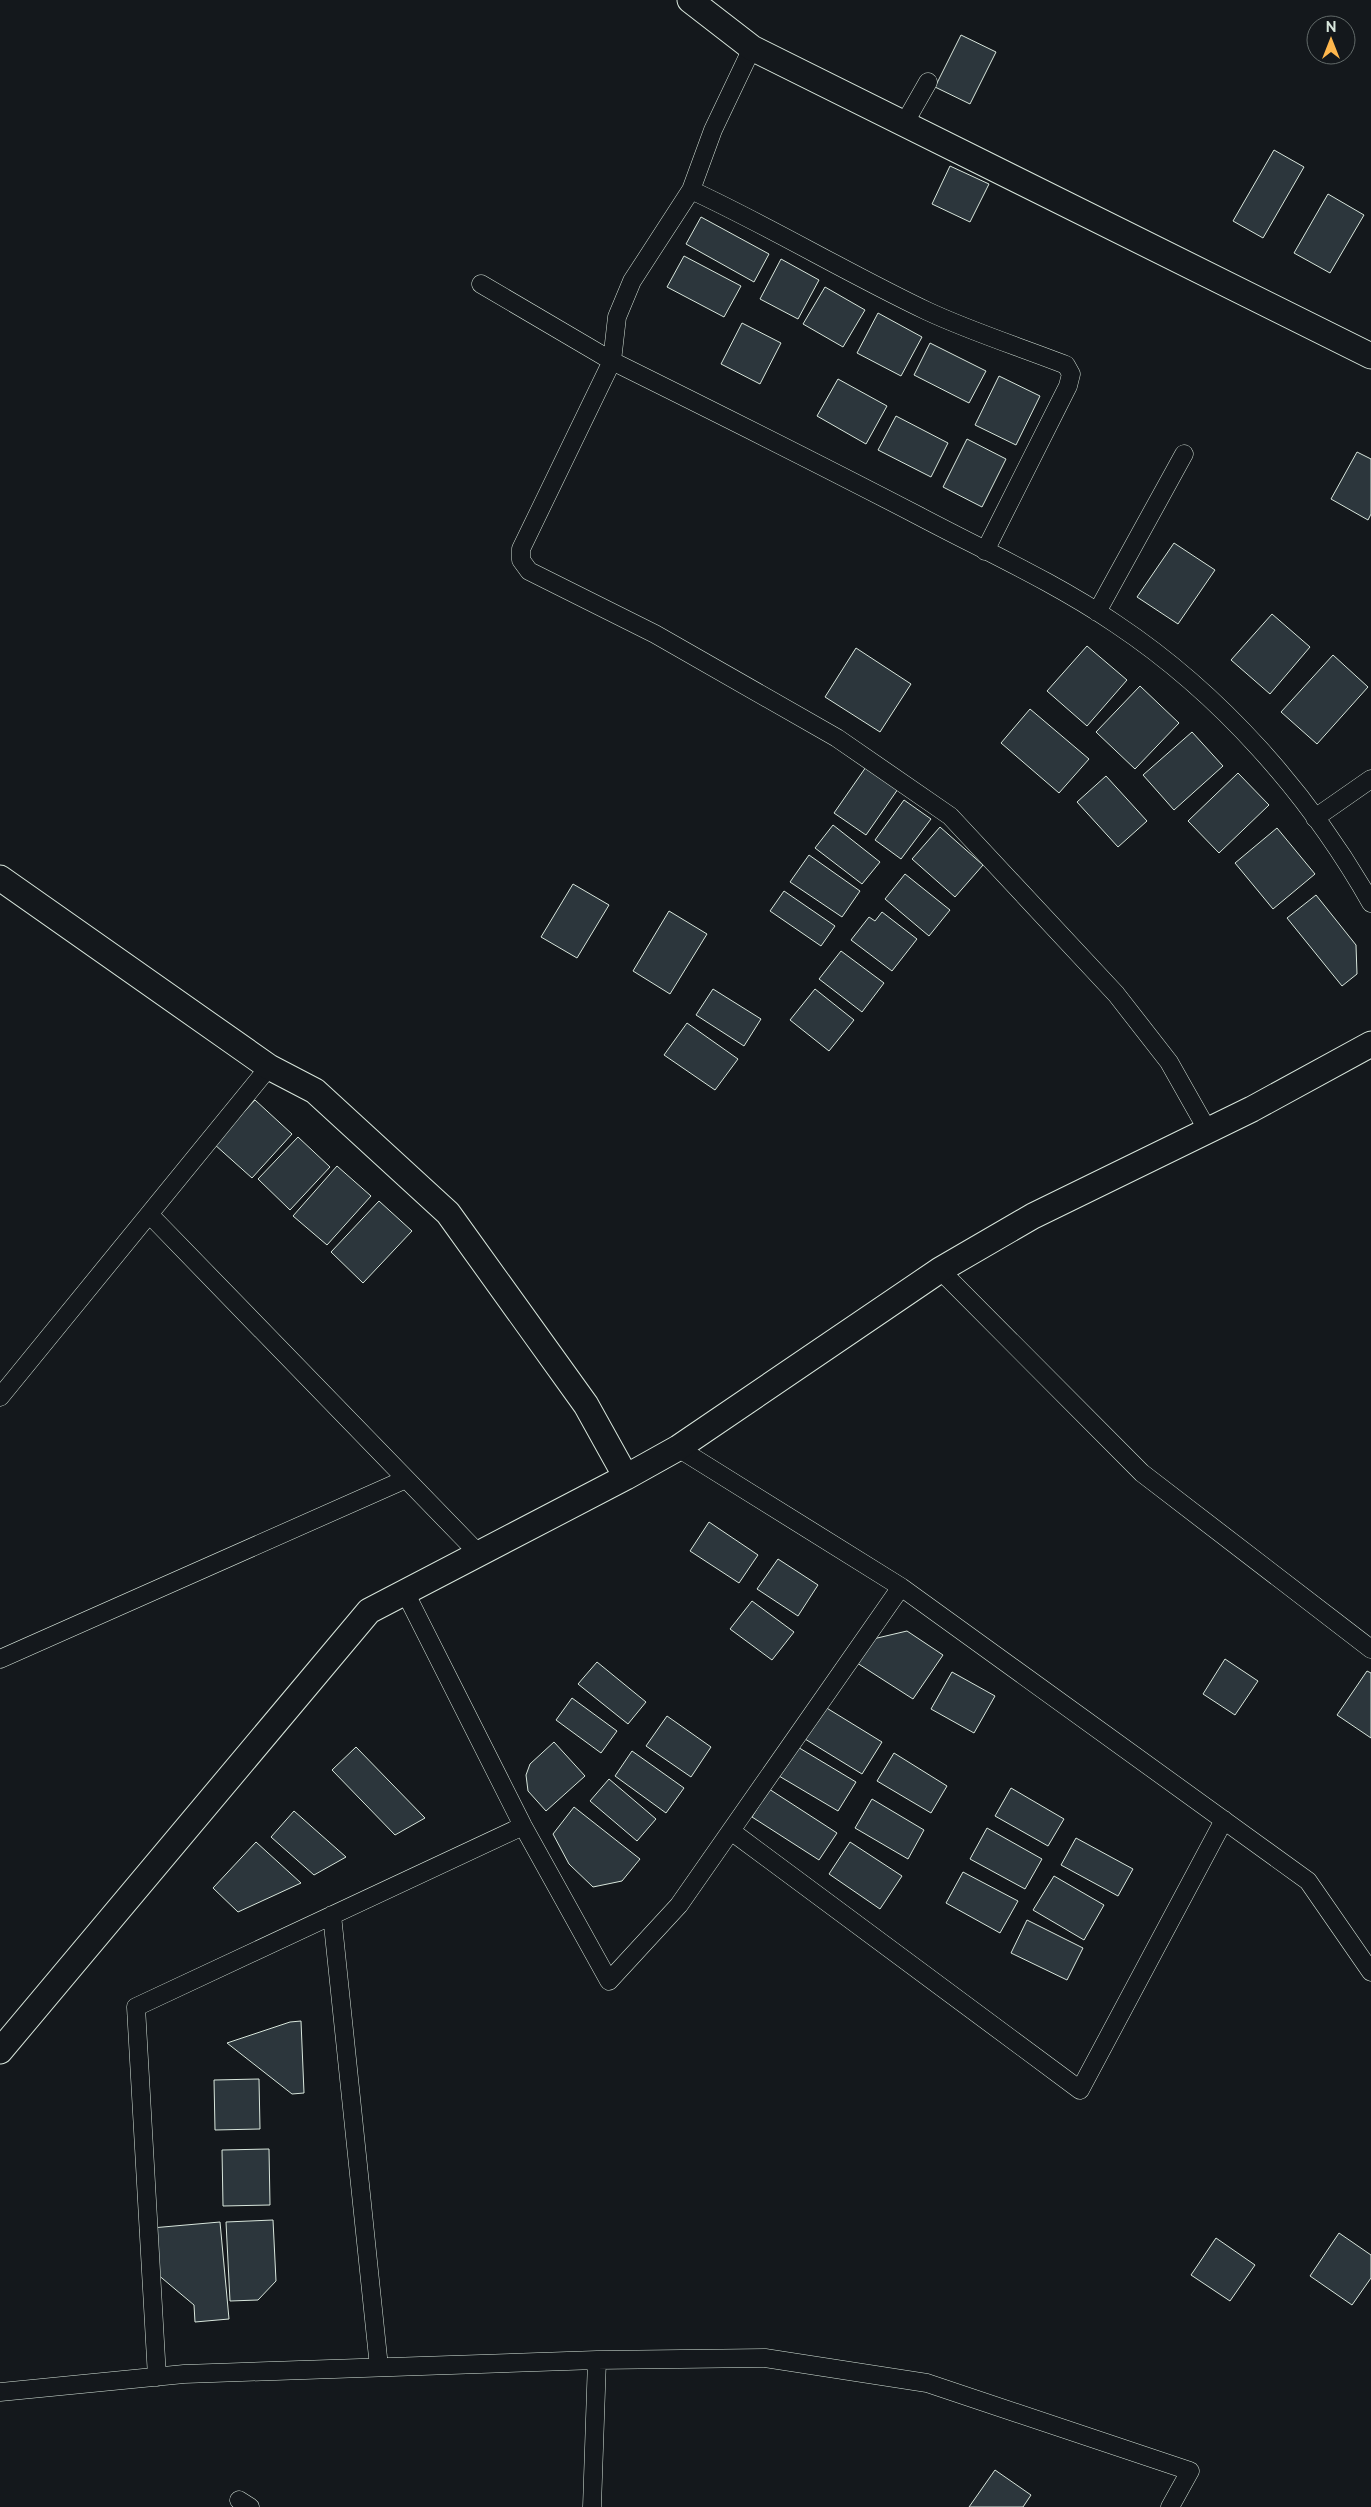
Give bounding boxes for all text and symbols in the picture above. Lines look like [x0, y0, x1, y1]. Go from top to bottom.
north arrow [1306, 15, 1356, 65]
text: N [1326, 19, 1336, 35]

